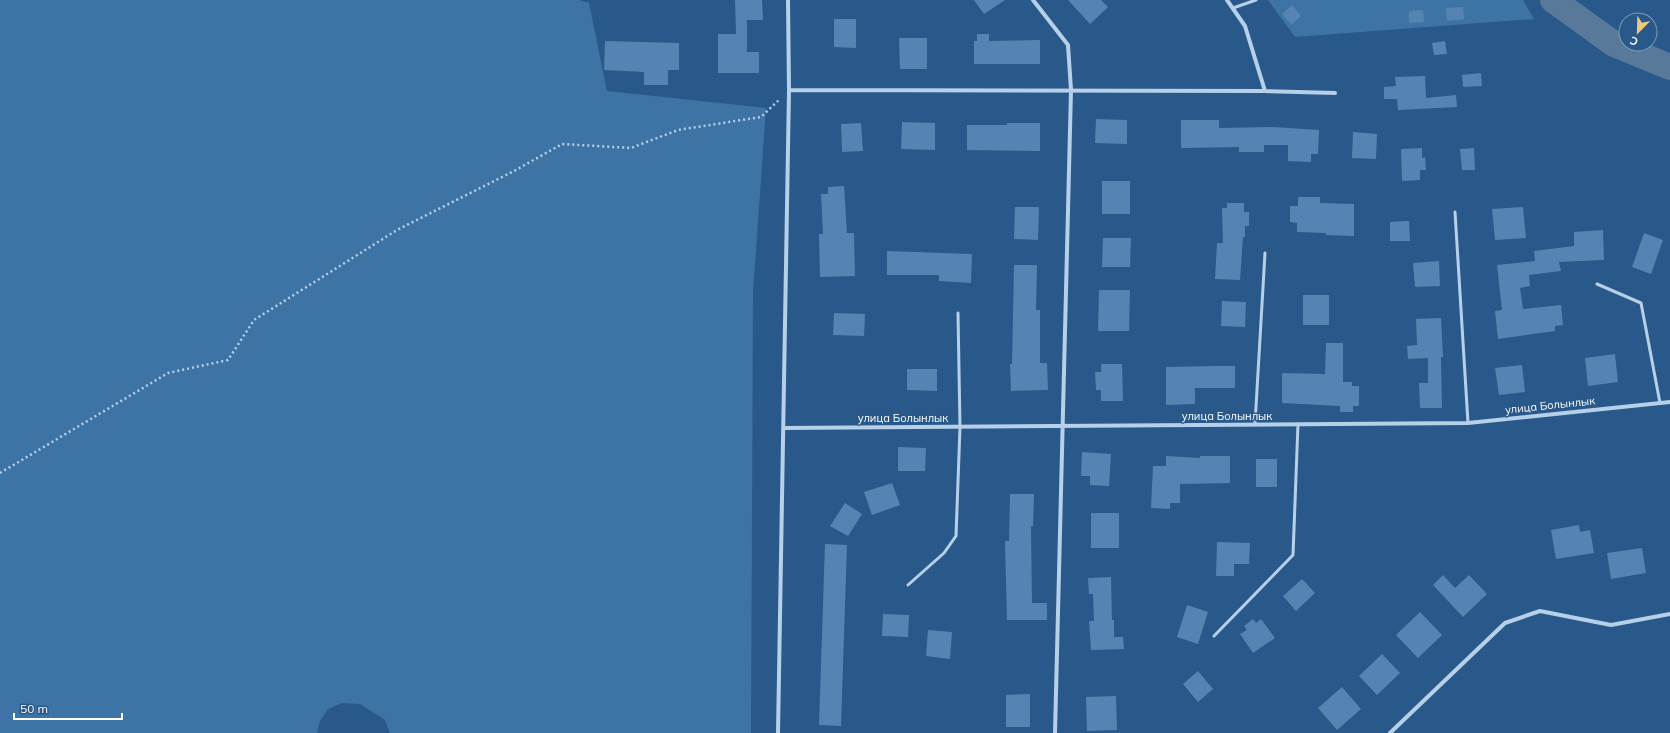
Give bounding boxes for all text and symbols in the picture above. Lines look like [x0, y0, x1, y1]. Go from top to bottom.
north arrow [1618, 12, 1658, 52]
text: С [1627, 33, 1640, 49]
street label: улица Болынлык [1504, 393, 1596, 417]
street label: улица Болынлык [1182, 409, 1272, 423]
street label: улица Болынлык [858, 411, 948, 425]
scale bar [14, 695, 122, 721]
text: 50 m [20, 701, 48, 716]

